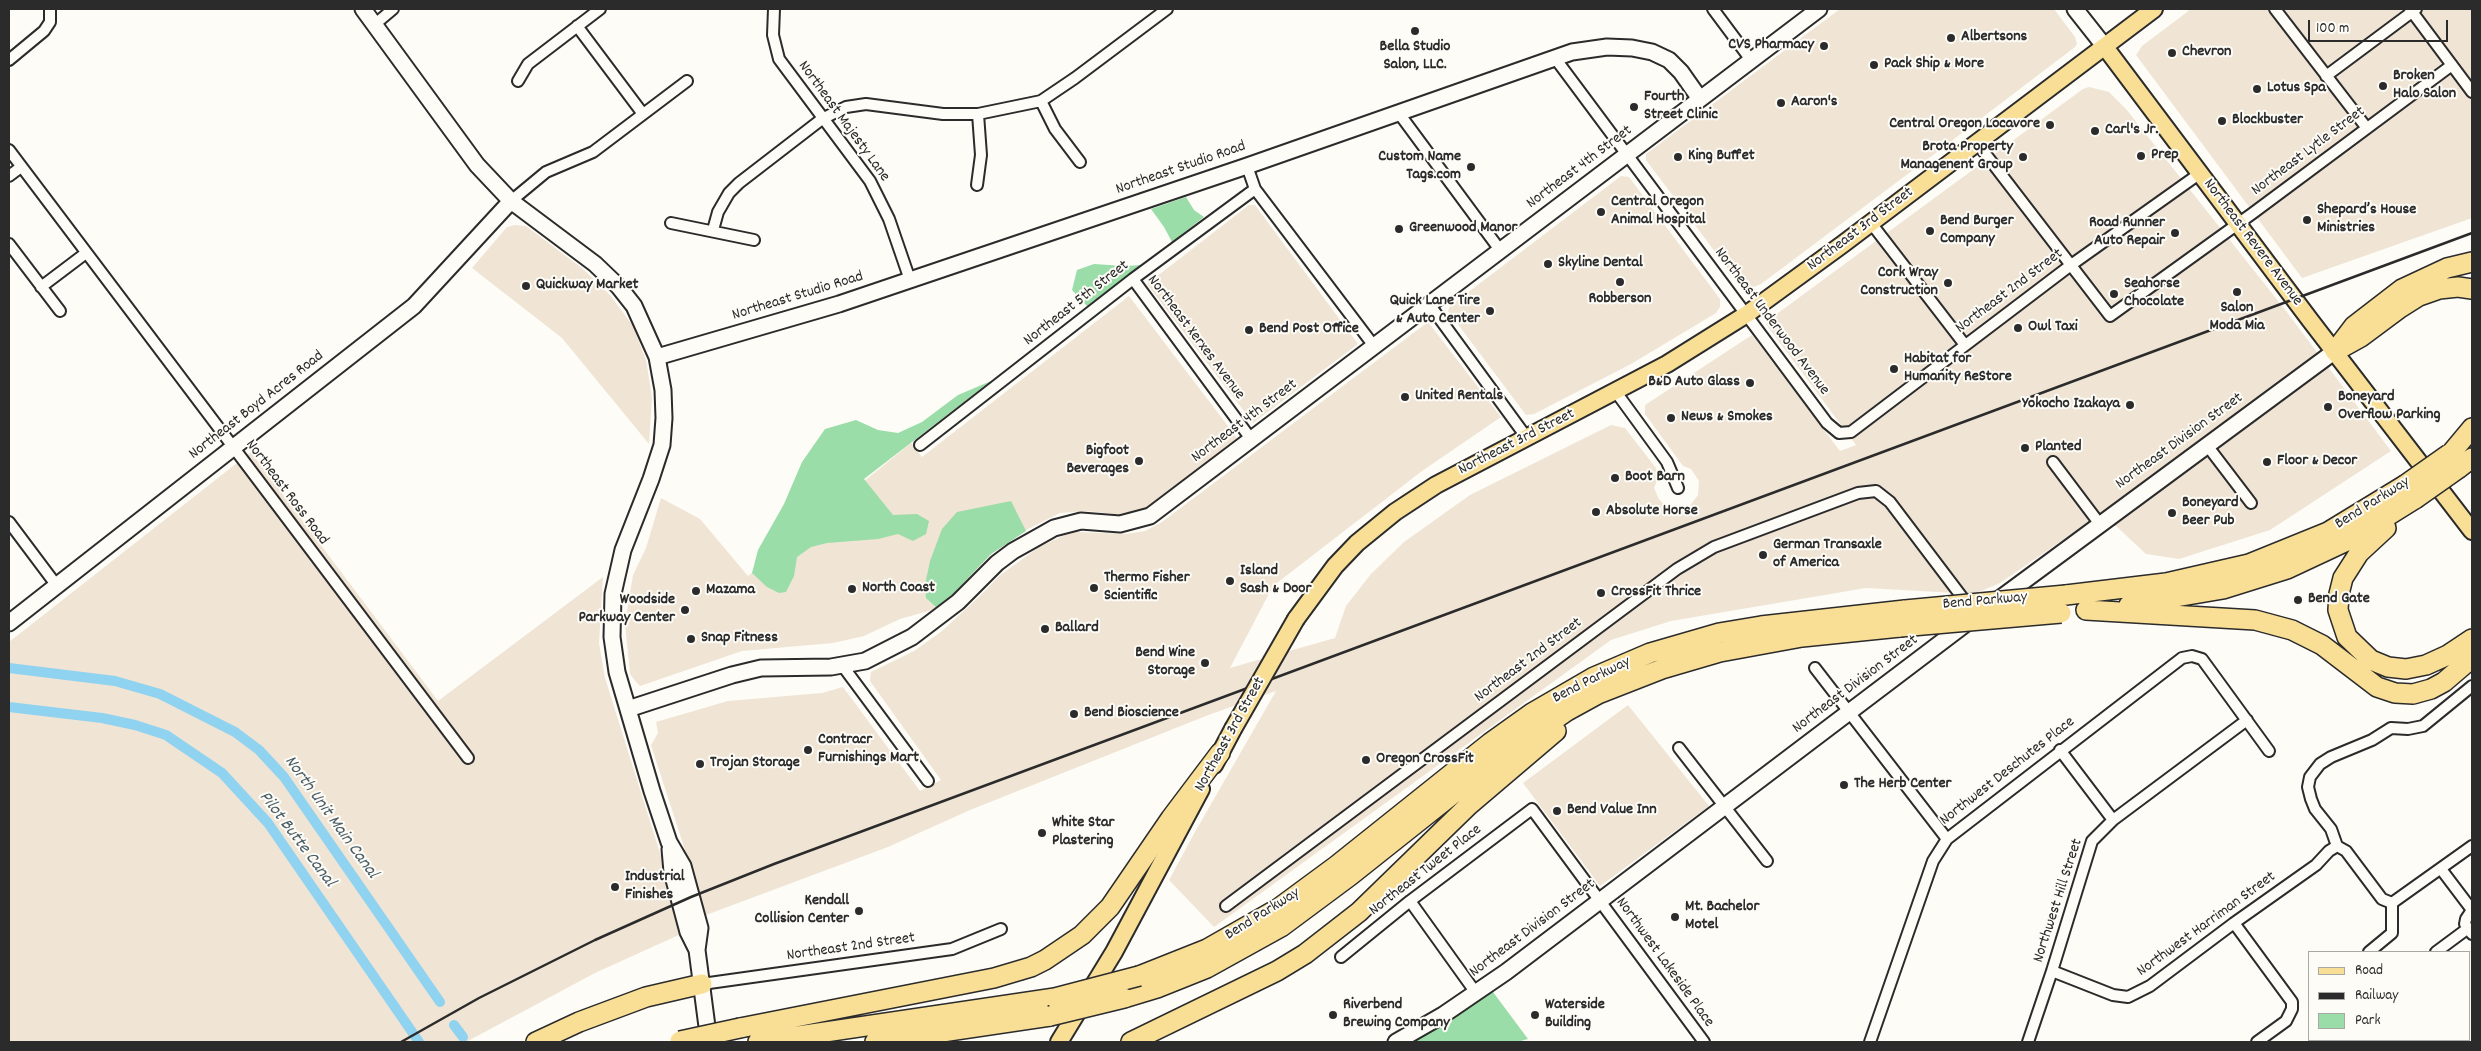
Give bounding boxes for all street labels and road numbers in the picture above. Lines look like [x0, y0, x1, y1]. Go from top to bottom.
street label: Northeast Majesty Lane [793, 58, 893, 186]
street label: Northeast Lytle Street [2248, 103, 2370, 201]
street label: Northeast 4th Street [1523, 122, 1637, 214]
street label: Northeast Studio Road [1114, 138, 1248, 200]
street label: Northeast Revere Avenue [2198, 176, 2306, 310]
street label: Northeast 3rd Street [1804, 184, 1918, 276]
street label: Northeast Underwood Avenue [1709, 244, 1833, 400]
street label: Northeast 2nd Street [1953, 245, 2067, 339]
street label: Northeast 5th Street [1021, 257, 1133, 351]
street label: Northeast Studio Road [730, 268, 866, 326]
street label: Northeast Xerxes Avenue [1142, 272, 1248, 404]
street label: Northeast Boyd Acres Road [186, 347, 328, 465]
street label: Northeast 4th Street [1188, 376, 1302, 468]
street label: Northeast Division Street [2113, 389, 2247, 495]
street label: Northeast 3rd Street [1456, 405, 1578, 481]
street label: Northeast Ross Road [240, 437, 332, 549]
street label: Bend Parkway [2332, 473, 2414, 535]
street label: Bend Parkway [1942, 589, 2028, 615]
street label: Northeast 2nd Street [1472, 614, 1586, 708]
street label: Northeast Division Street [1789, 631, 1923, 739]
street label: Bend Parkway [1550, 653, 1634, 709]
street label: Northeast 3rd Street [1192, 674, 1270, 796]
street label: Northwest Deschutes Place [1937, 713, 2079, 831]
street label: Northeast Tweet Place [1366, 821, 1486, 921]
street label: Northwest Hill Street [2030, 837, 2088, 965]
street label: Northwest Harriman Street [2134, 868, 2280, 982]
street label: Northeast Division Street [1466, 875, 1600, 983]
street label: Bend Parkway [1222, 884, 1304, 946]
street label: Northwest Lakeside Place [1611, 894, 1717, 1032]
street label: Northeast 2nd Street [786, 929, 916, 967]

